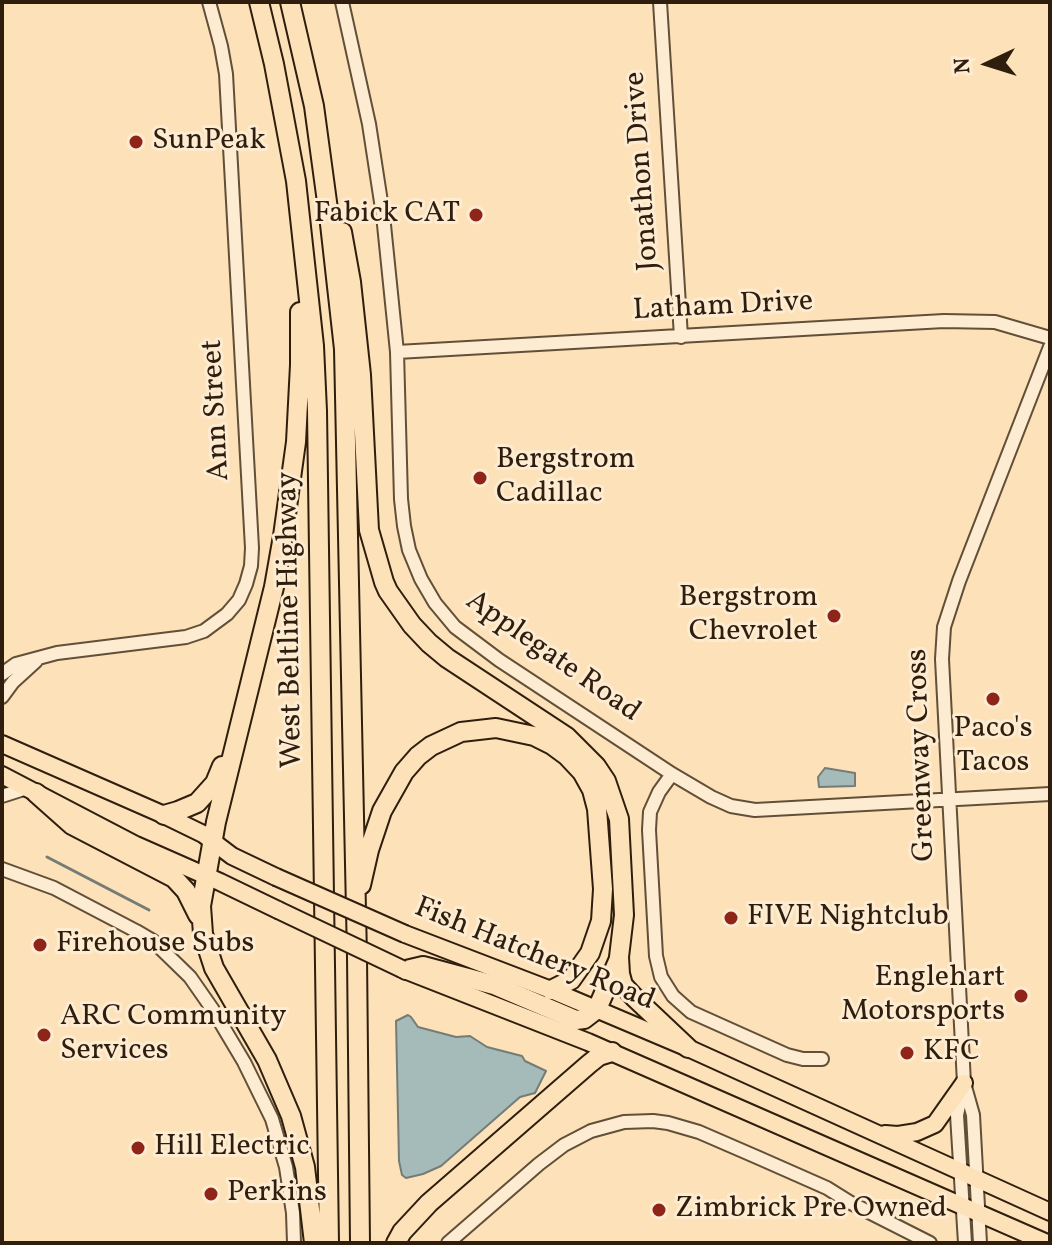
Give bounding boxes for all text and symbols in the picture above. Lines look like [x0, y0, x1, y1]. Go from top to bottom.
north arrow [948, 24, 1028, 104]
text: N [948, 57, 980, 75]
street label: Jonathon Drive [619, 70, 669, 272]
place label: SunPeak [152, 124, 266, 160]
marker: SunPeak [127, 133, 145, 151]
place label: Fabick CAT [314, 197, 460, 233]
marker: Fabick CAT [467, 206, 485, 224]
street label: Latham Drive [632, 285, 814, 331]
street label: Ann Street [196, 338, 240, 482]
place label: Bergstrom Cadillac [496, 443, 635, 514]
marker: Bergstrom Cadillac [471, 469, 489, 487]
street label: West Beltline Highway [271, 471, 313, 769]
place label: Bergstrom Chevrolet [679, 581, 818, 652]
street label: Applegate Road [458, 584, 646, 732]
marker: Bergstrom Chevrolet [825, 607, 843, 625]
street label: Greenway Cross [901, 648, 945, 862]
marker: Paco's Tacos [984, 690, 1002, 708]
place label: Paco's Tacos [953, 712, 1033, 782]
street label: Fish Hatchery Road [408, 891, 660, 1021]
place label: FIVE Nightclub [747, 900, 949, 936]
marker: FIVE Nightclub [722, 909, 740, 927]
place label: Firehouse Subs [56, 927, 254, 963]
marker: Firehouse Subs [31, 936, 49, 954]
place label: Englehart Motorsports [841, 961, 1005, 1032]
marker: Englehart Motorsports [1012, 987, 1030, 1005]
place label: ARC Community Services [60, 1000, 286, 1070]
marker: ARC Community Services [35, 1026, 53, 1044]
place label: KFC [923, 1035, 980, 1071]
marker: KFC [898, 1044, 916, 1062]
place label: Hill Electric [154, 1130, 310, 1166]
marker: Hill Electric [129, 1139, 147, 1157]
place label: Perkins [227, 1176, 327, 1212]
marker: Perkins [202, 1185, 220, 1203]
place label: Zimbrick Pre Owned [675, 1192, 947, 1228]
marker: Zimbrick Pre Owned [650, 1201, 668, 1219]

